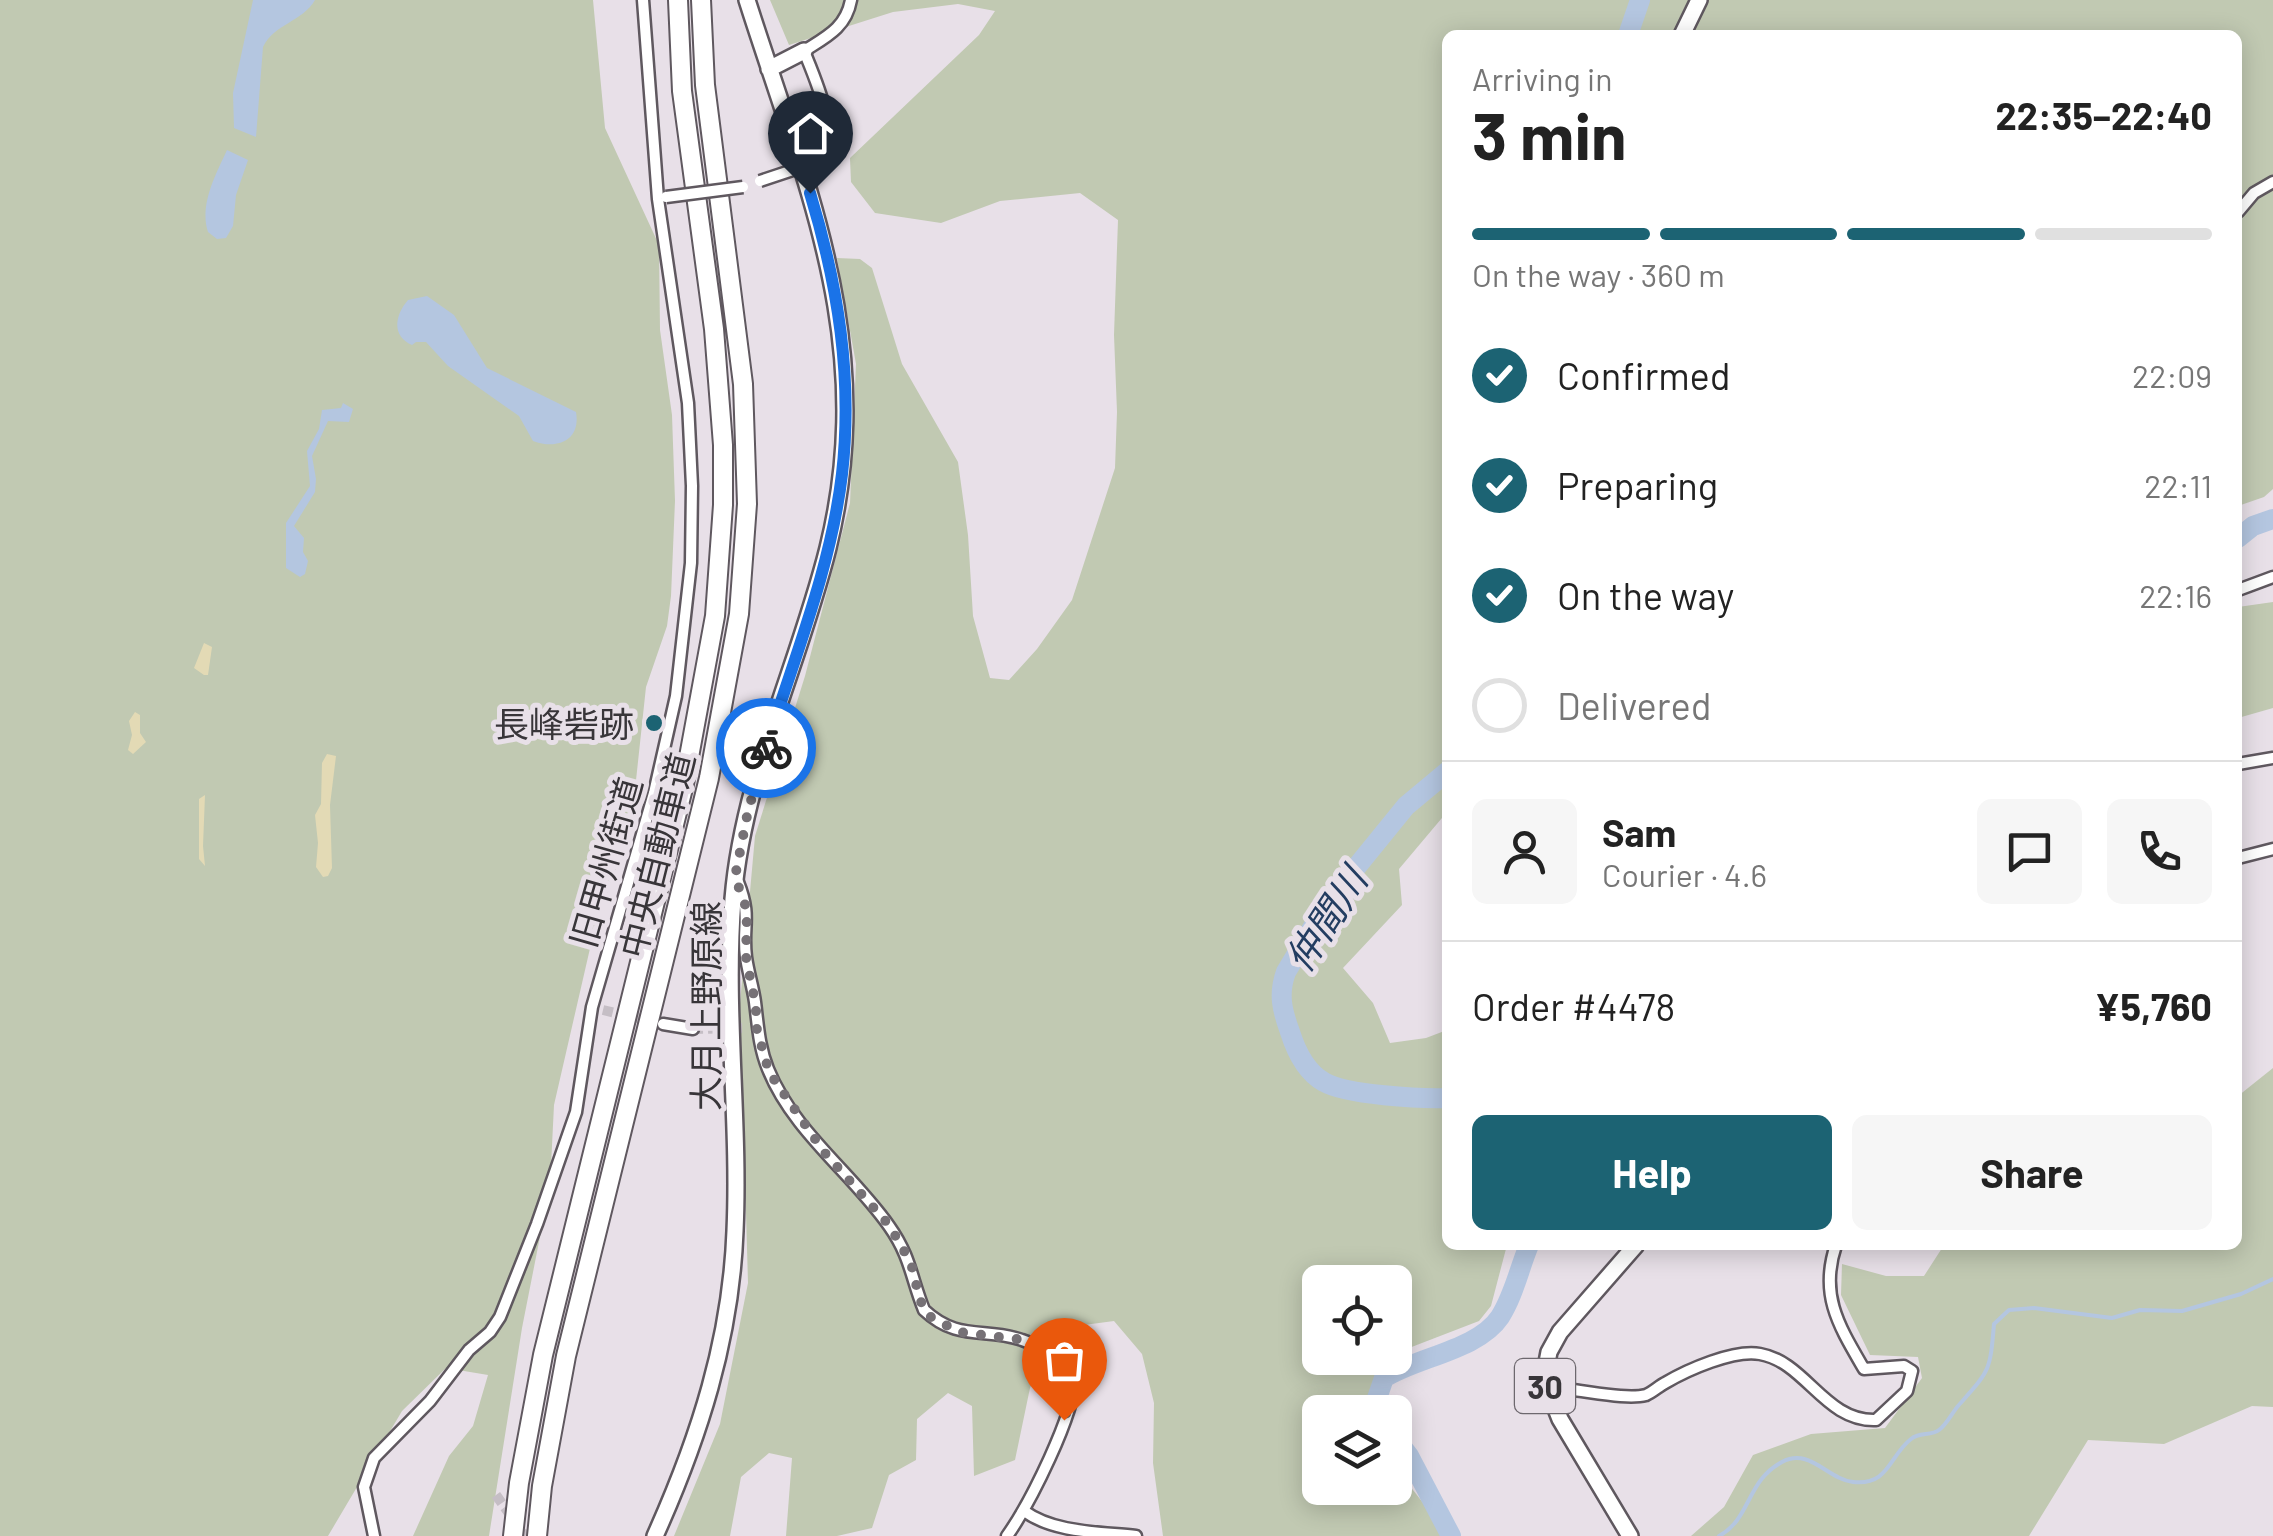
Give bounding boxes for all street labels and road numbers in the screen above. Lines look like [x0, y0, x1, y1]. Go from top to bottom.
street label: 中央自動車道 [610, 748, 702, 962]
street label: 旧甲州街道 [561, 772, 649, 952]
street label: 大月上野原線 [684, 901, 726, 1111]
road number: 30 [1515, 1359, 1575, 1413]

